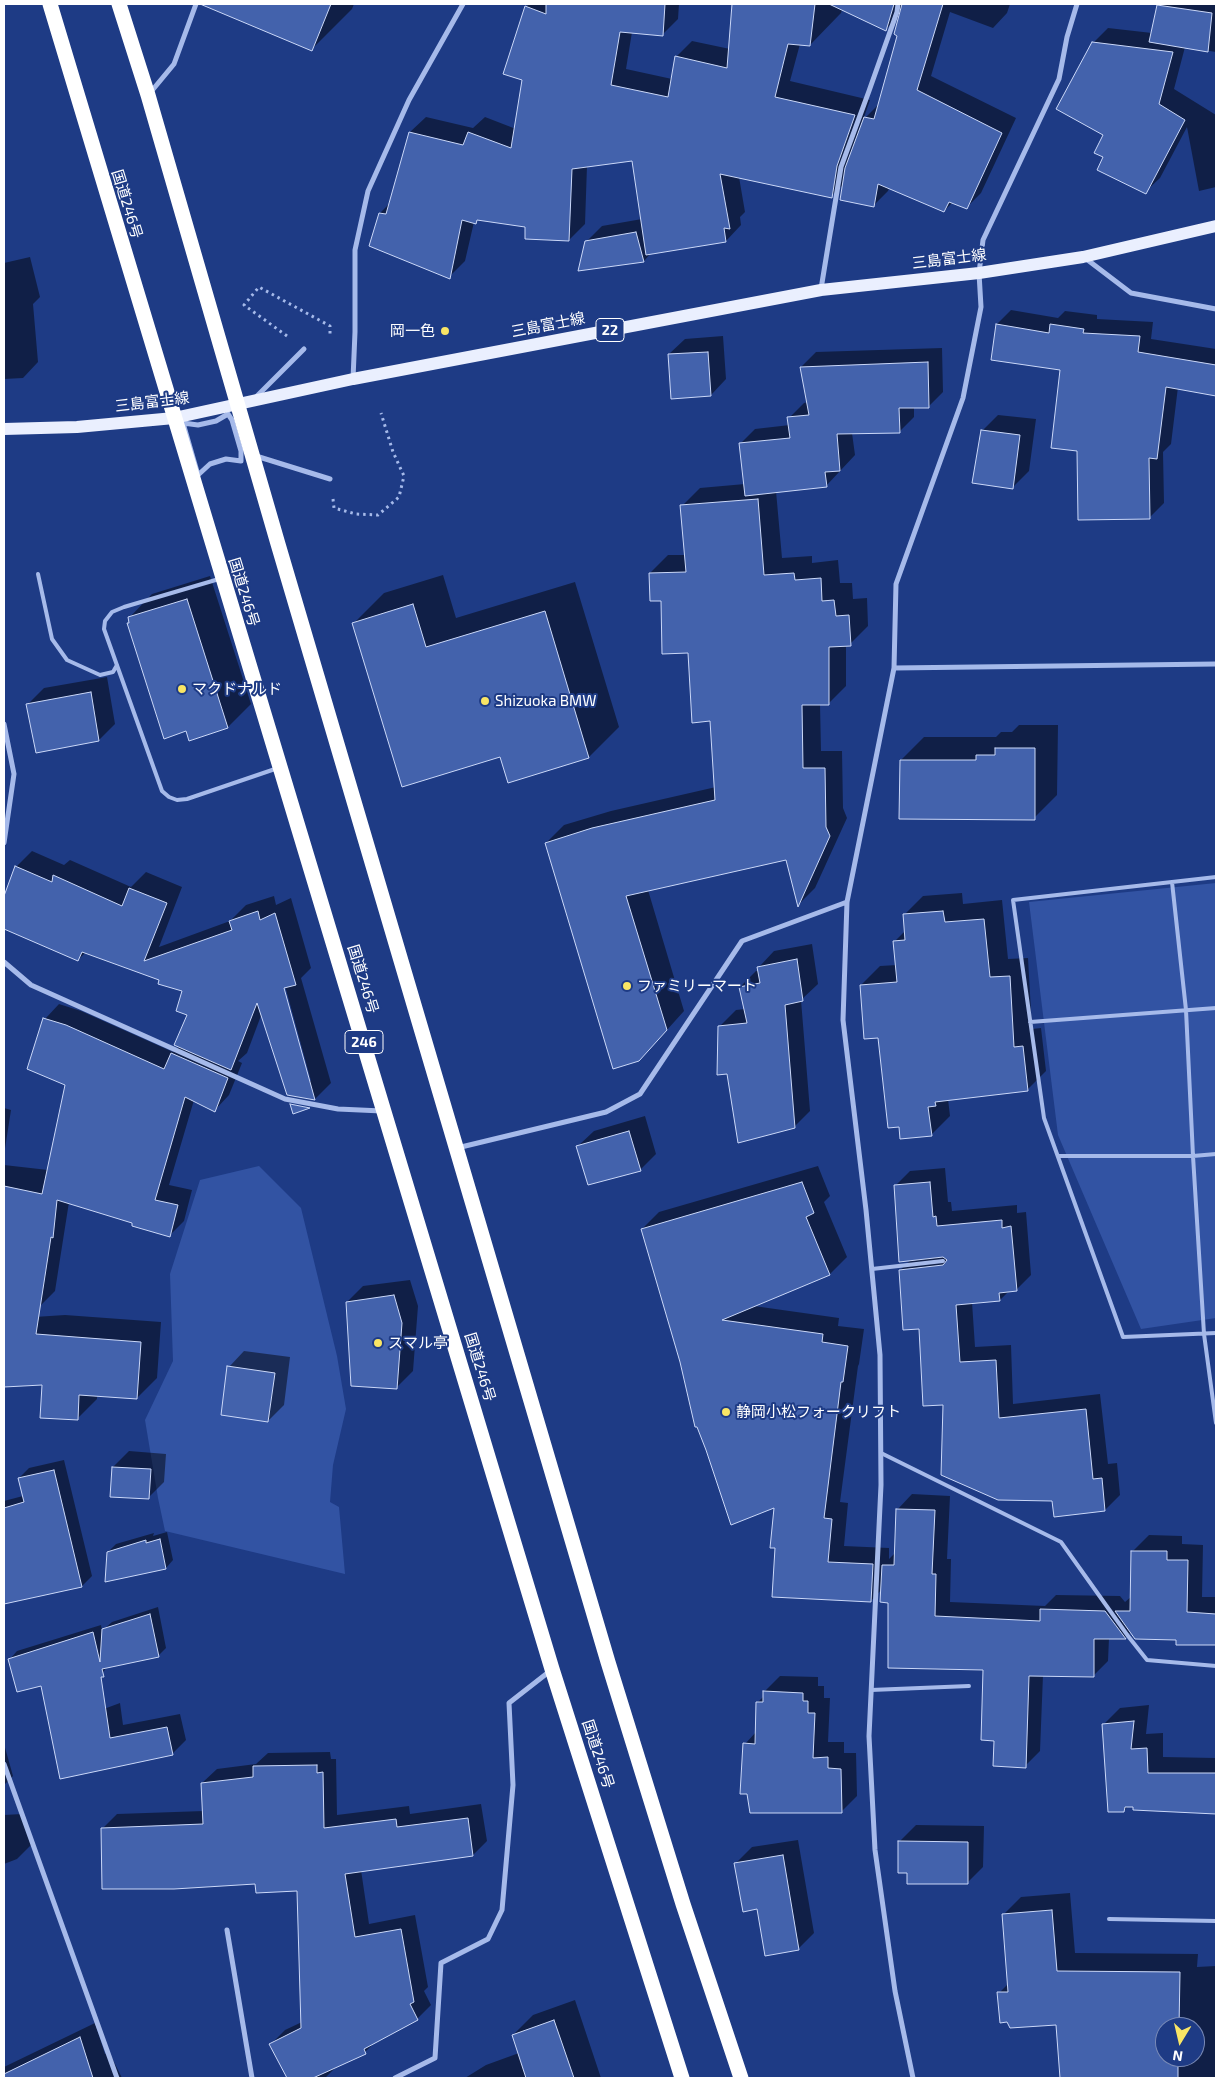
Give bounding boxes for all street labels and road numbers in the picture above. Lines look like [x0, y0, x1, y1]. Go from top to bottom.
street label: 国道246号 [108, 167, 146, 241]
street label: 三島富士線 [911, 245, 987, 273]
street label: 三島富士線 [509, 309, 587, 341]
road number: 22 [596, 318, 624, 342]
street label: 三島富士線 [114, 388, 190, 416]
street label: 国道246号 [225, 555, 263, 629]
street label: 国道246号 [344, 942, 382, 1016]
road number: 246 [345, 1030, 383, 1054]
street label: 国道246号 [461, 1330, 499, 1404]
street label: 国道246号 [578, 1717, 618, 1791]

